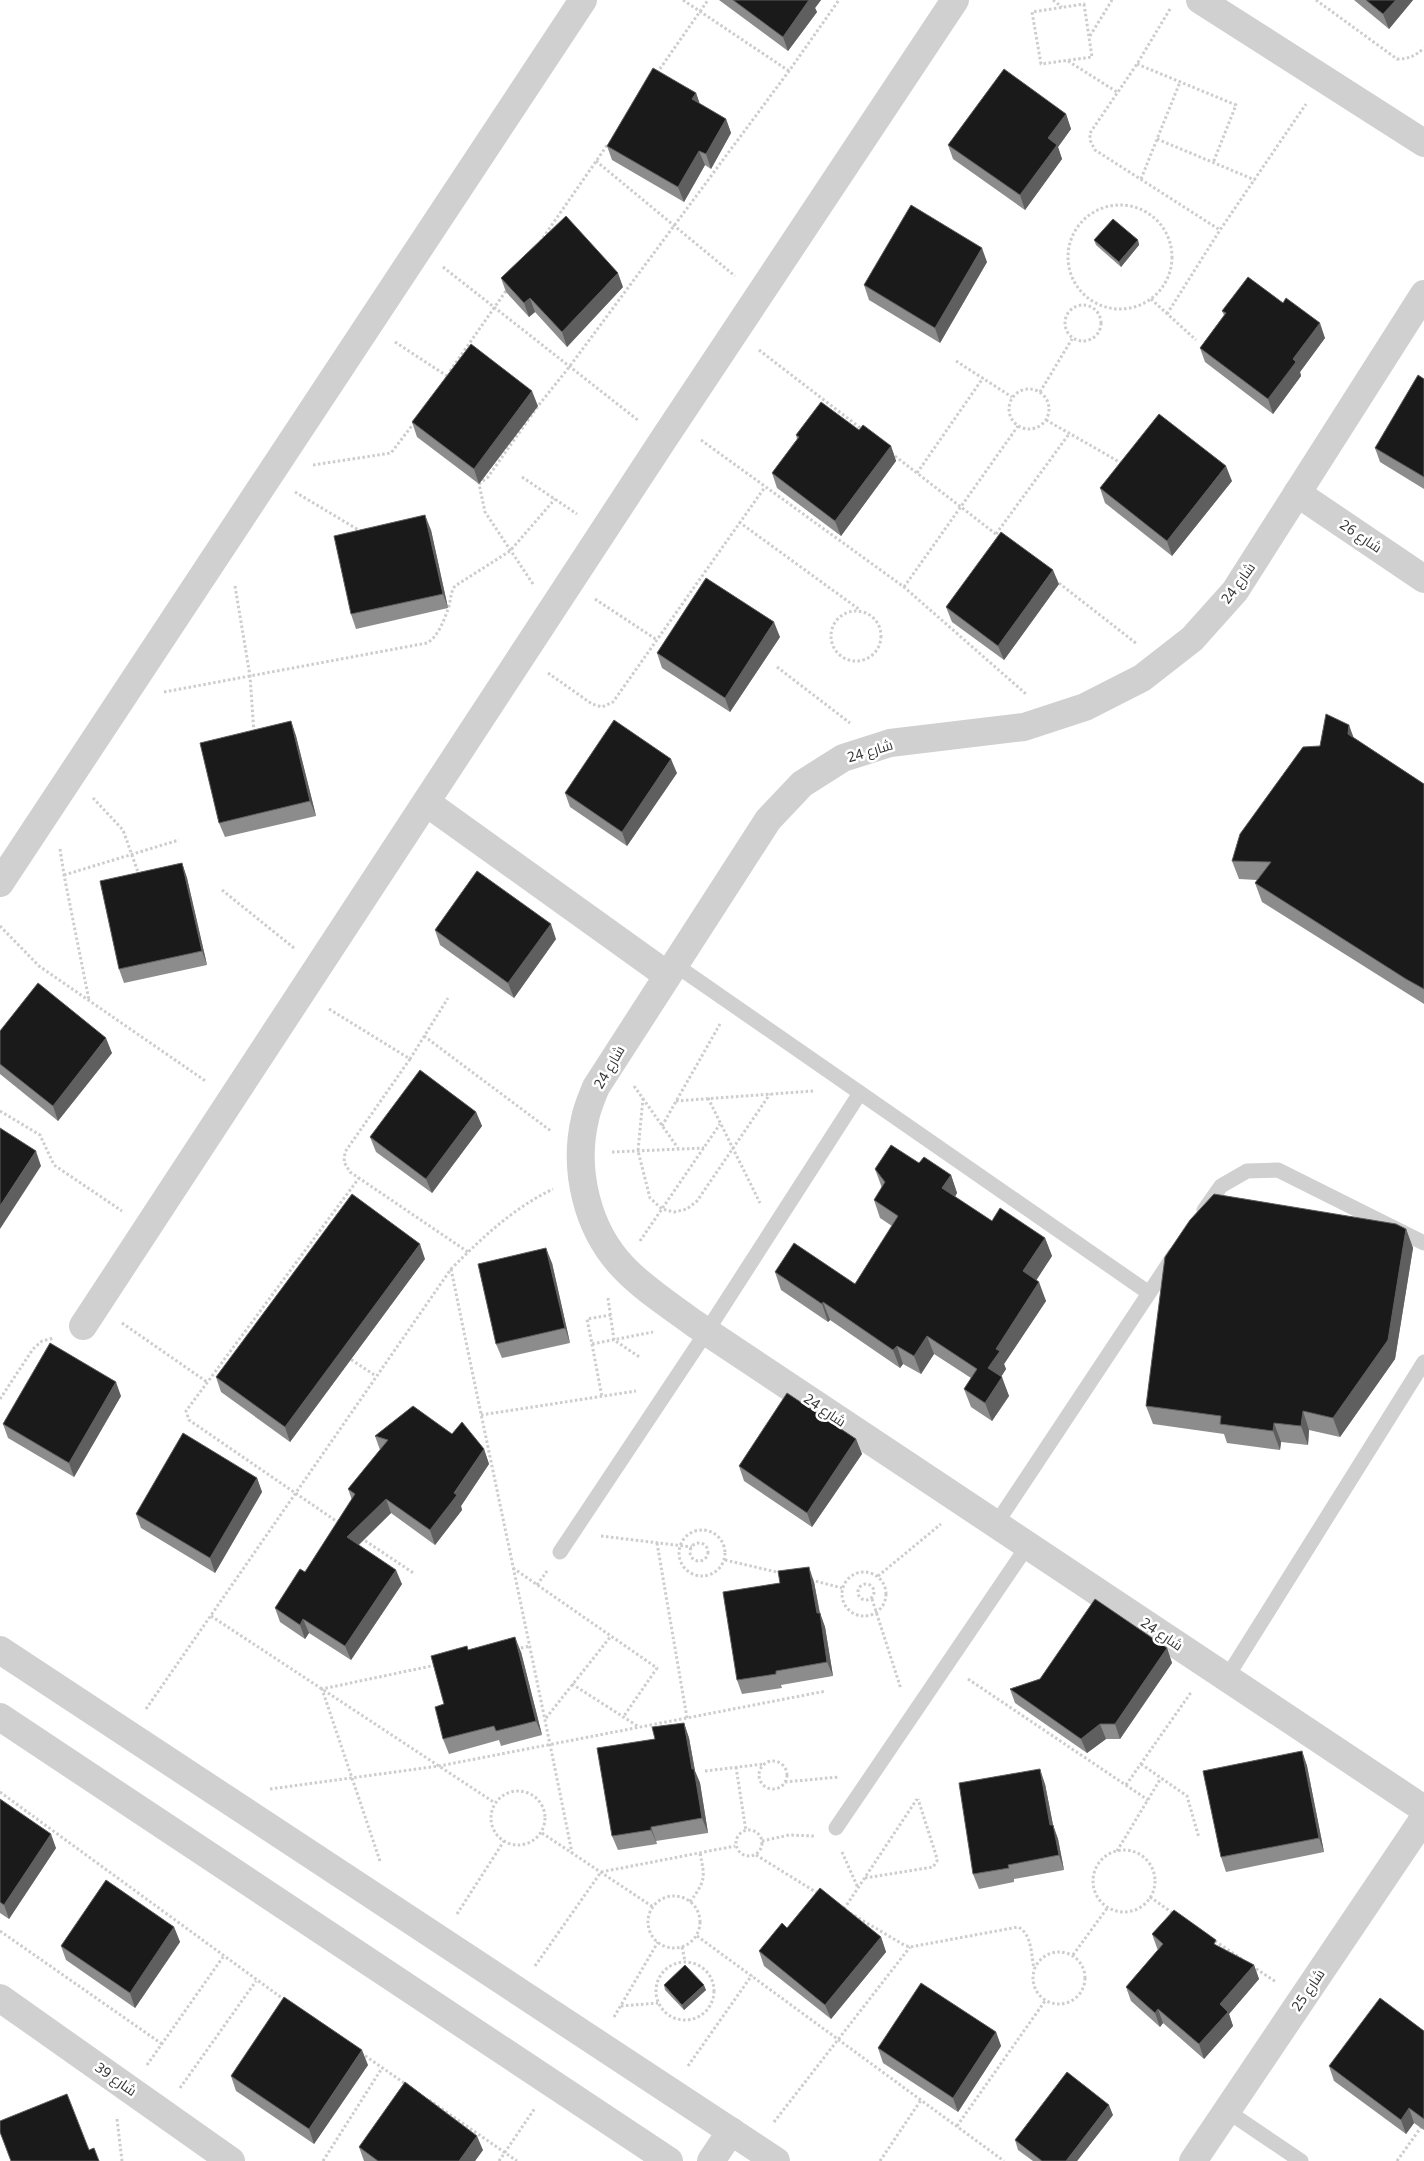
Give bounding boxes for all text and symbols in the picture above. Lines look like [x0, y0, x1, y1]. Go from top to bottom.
street label: شارع 26 [1337, 515, 1386, 557]
street label: شارع 24 [1216, 558, 1259, 607]
street label: شارع 24 [845, 735, 895, 766]
street label: شارع 24 [589, 1042, 628, 1092]
street label: شارع 24 [801, 1389, 850, 1431]
street label: شارع 24 [1138, 1613, 1187, 1655]
street label: شارع 25 [1287, 1965, 1329, 2014]
street label: شارع 39 [92, 2057, 141, 2100]

